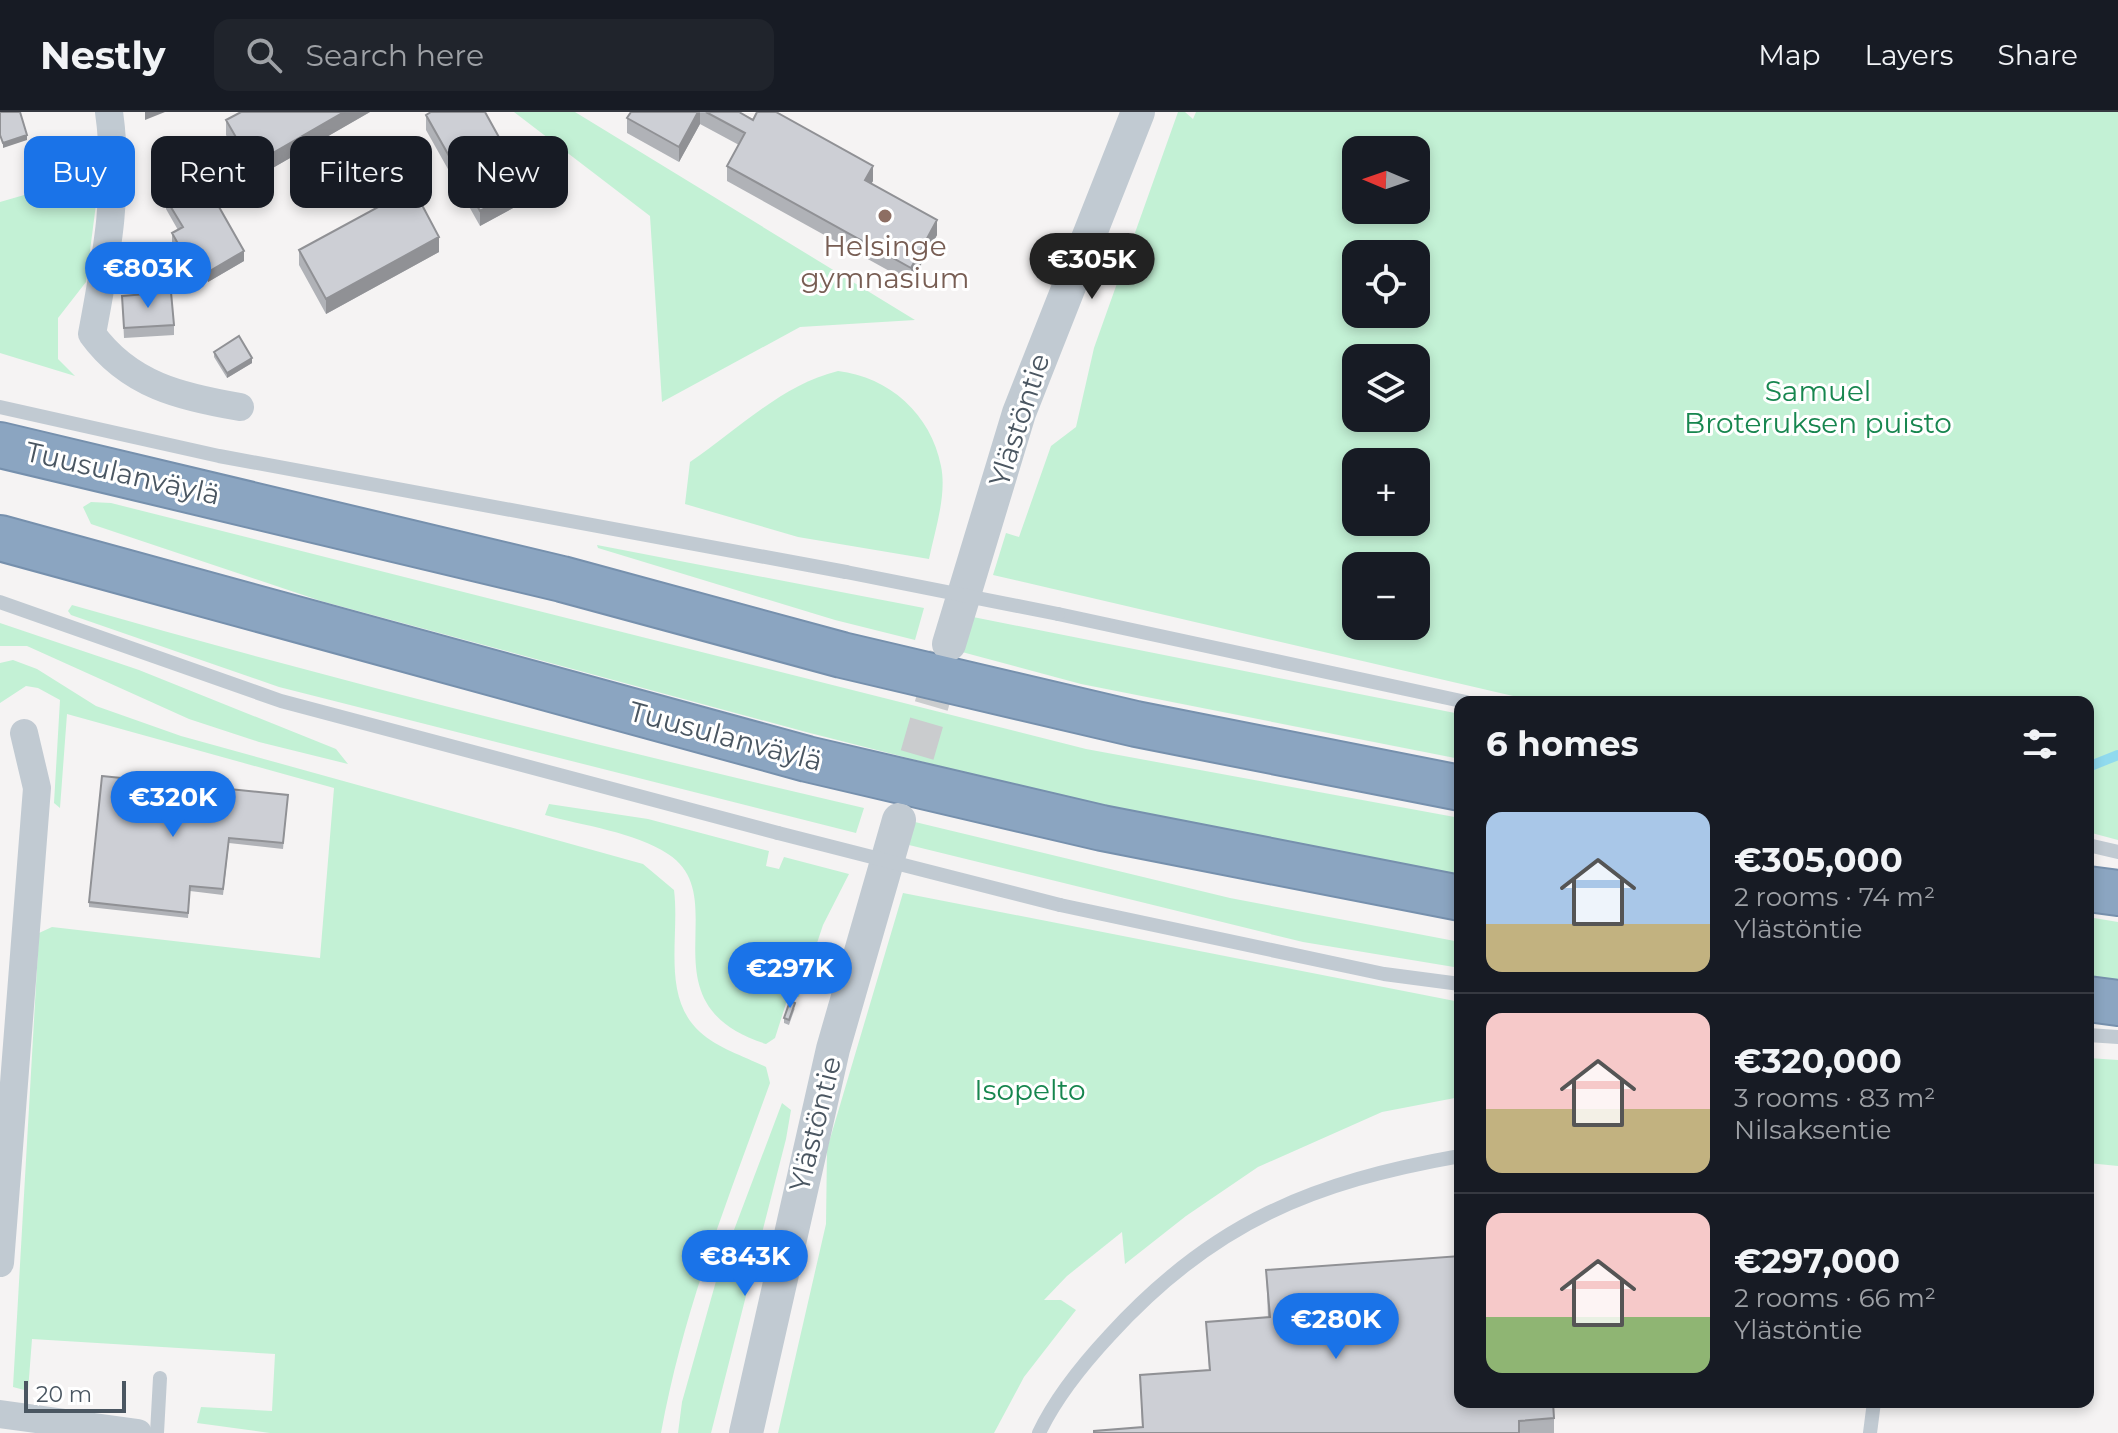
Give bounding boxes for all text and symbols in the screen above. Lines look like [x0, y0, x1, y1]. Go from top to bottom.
search box [214, 19, 774, 91]
text: Nestly [40, 32, 166, 79]
icon: search [242, 33, 286, 77]
text: Search here [306, 37, 484, 74]
text: Map [1758, 38, 1821, 72]
text: Layers [1865, 38, 1954, 72]
text: Share [1998, 38, 2078, 72]
chip: Buy [24, 136, 135, 208]
chip: Rent [151, 136, 274, 208]
chip: Filters [290, 136, 432, 208]
chip: New [448, 136, 568, 208]
north arrow [1342, 136, 1430, 224]
map controls [1342, 136, 1430, 640]
marker: Helsinge gymnasium [876, 207, 894, 225]
place label: Helsinge gymnasium [800, 229, 970, 295]
pin: €305K [1036, 233, 1148, 301]
button: locate [1342, 240, 1430, 328]
pin: €803K [92, 242, 204, 310]
text: €305K [1048, 243, 1136, 275]
text: €803K [103, 252, 193, 284]
button: layers [1342, 344, 1430, 432]
street label: Ylästöntie [981, 349, 1057, 491]
park label: Samuel Broteruksen puisto [1684, 374, 1952, 440]
street label: Tuusulanväylä [23, 434, 223, 512]
button: + [1342, 448, 1430, 536]
button: − [1342, 552, 1430, 640]
street label: Tuusulanväylä [626, 694, 826, 778]
icon: filters [2018, 722, 2062, 766]
text: 6 homes [1486, 723, 1639, 765]
pin: €320K [117, 771, 229, 839]
text: €320K [129, 781, 217, 813]
text: €305,000 [1734, 839, 1903, 881]
icon: home [1550, 844, 1646, 940]
text: 2 rooms · 74 m² [1734, 881, 1935, 913]
text: Ylästöntie [1734, 913, 1862, 945]
pin: €297K [734, 942, 846, 1010]
text: €297K [746, 952, 834, 984]
text: €320,000 [1734, 1040, 1902, 1082]
icon: home [1550, 1045, 1646, 1141]
street label: Ylästöntie [782, 1053, 848, 1195]
park label: Isopelto [974, 1073, 1086, 1107]
text: 3 rooms · 83 m² [1734, 1082, 1935, 1114]
text: Nilsaksentie [1734, 1114, 1892, 1146]
pin: €843K [689, 1230, 801, 1298]
text: €843K [700, 1240, 790, 1272]
text: €297,000 [1734, 1240, 1900, 1282]
icon: home [1550, 1245, 1646, 1341]
text: 2 rooms · 66 m² [1734, 1282, 1936, 1314]
pin: €280K [1280, 1293, 1392, 1361]
text: €280K [1291, 1303, 1381, 1335]
text: Ylästöntie [1734, 1314, 1862, 1346]
scale bar [24, 1377, 126, 1413]
text: 20 m [36, 1381, 92, 1408]

